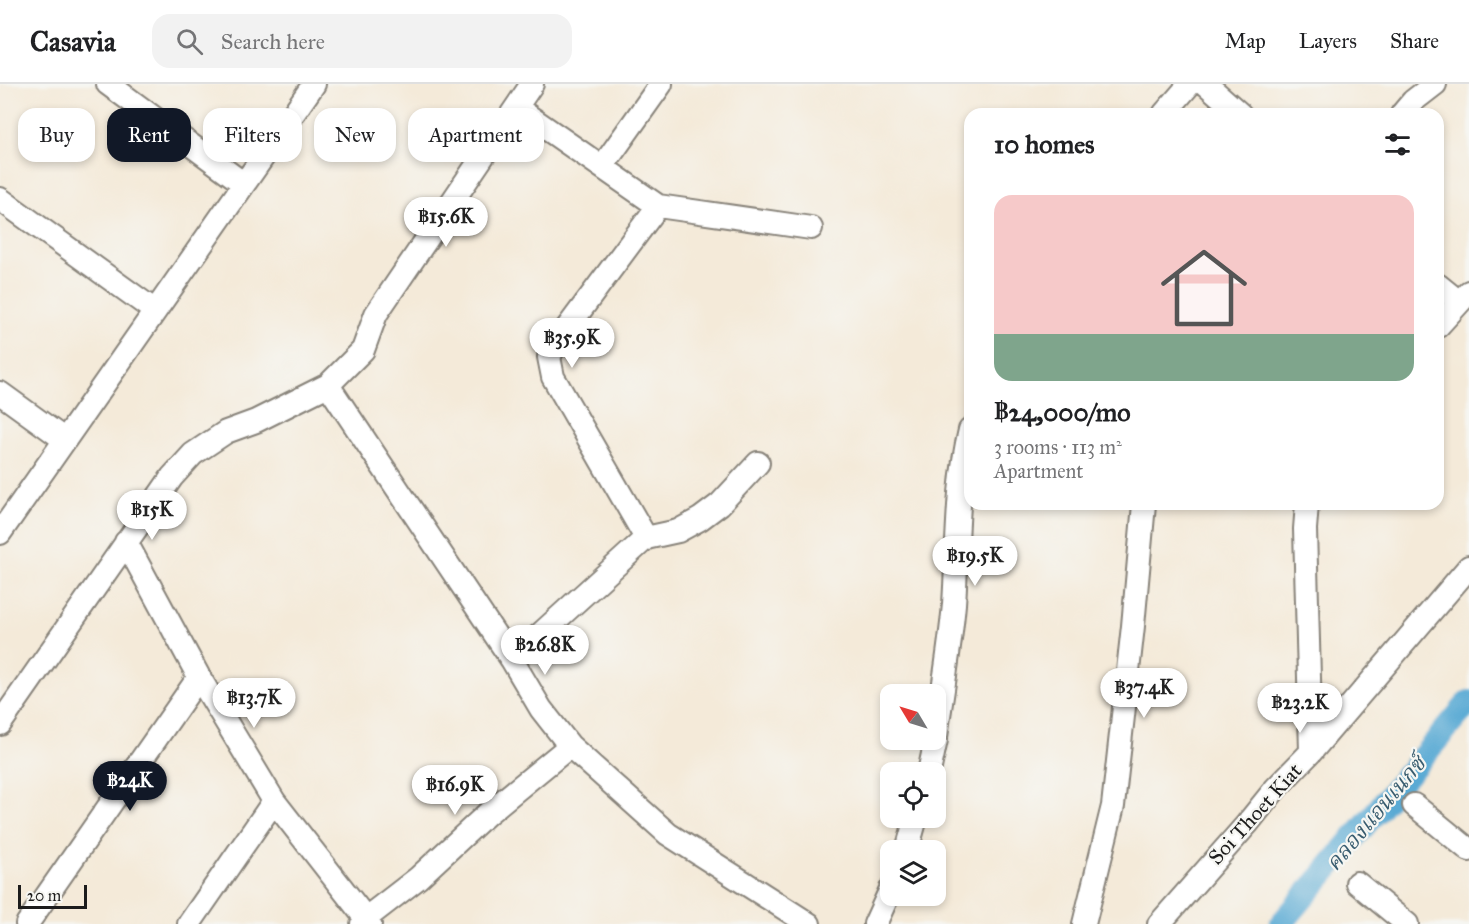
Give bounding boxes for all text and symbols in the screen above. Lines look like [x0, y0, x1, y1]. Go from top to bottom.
search box [152, 14, 572, 68]
text: Casavia [30, 24, 116, 59]
icon: search [173, 25, 206, 58]
text: Search here [221, 28, 325, 55]
text: Map [1225, 28, 1266, 54]
text: Layers [1299, 28, 1357, 54]
text: Share [1390, 28, 1439, 54]
chip: Buy [18, 108, 95, 162]
chip: Rent [107, 108, 191, 162]
chip: Filters [203, 108, 302, 162]
chip: New [314, 108, 396, 162]
chip: Apartment [408, 108, 544, 162]
text: 10 homes [994, 128, 1095, 160]
icon: filters [1381, 128, 1414, 161]
pin: ฿15.6K [397, 197, 495, 248]
text: ฿15.6K [418, 204, 474, 228]
icon: home [1150, 234, 1258, 342]
pin: ฿35.9K [523, 318, 621, 369]
text: ฿35.9K [543, 325, 601, 349]
text: ฿24,000/mo [994, 396, 1131, 428]
text: 3 rooms · 113 m² [994, 435, 1122, 459]
text: Apartment [994, 459, 1083, 483]
pin: ฿15K [116, 490, 188, 541]
text: ฿15K [131, 497, 173, 521]
pin: ฿19.5K [926, 536, 1024, 587]
text: ฿19.5K [946, 543, 1004, 567]
pin: ฿26.8K [496, 625, 594, 676]
text: ฿26.8K [515, 632, 575, 656]
pin: ฿37.4K [1095, 668, 1193, 719]
text: ฿37.4K [1114, 675, 1174, 699]
pin: ฿13.7K [205, 678, 303, 729]
pin: ฿23.2K [1251, 683, 1349, 734]
north arrow [880, 684, 946, 750]
map controls [880, 684, 946, 906]
text: ฿13.7K [227, 685, 281, 709]
text: ฿23.2K [1271, 690, 1329, 714]
water label: คลองแอนเนกซ์ [1320, 748, 1434, 876]
street label: Soi Thoet Kiat [1203, 757, 1308, 870]
pin: ฿24K [94, 761, 166, 812]
button: locate [880, 762, 946, 828]
pin: ฿16.9K [406, 765, 504, 816]
text: ฿24K [107, 768, 153, 792]
text: ฿16.9K [426, 772, 484, 796]
button: layers [880, 840, 946, 906]
scale bar [18, 882, 87, 910]
text: 20 m [27, 886, 61, 905]

